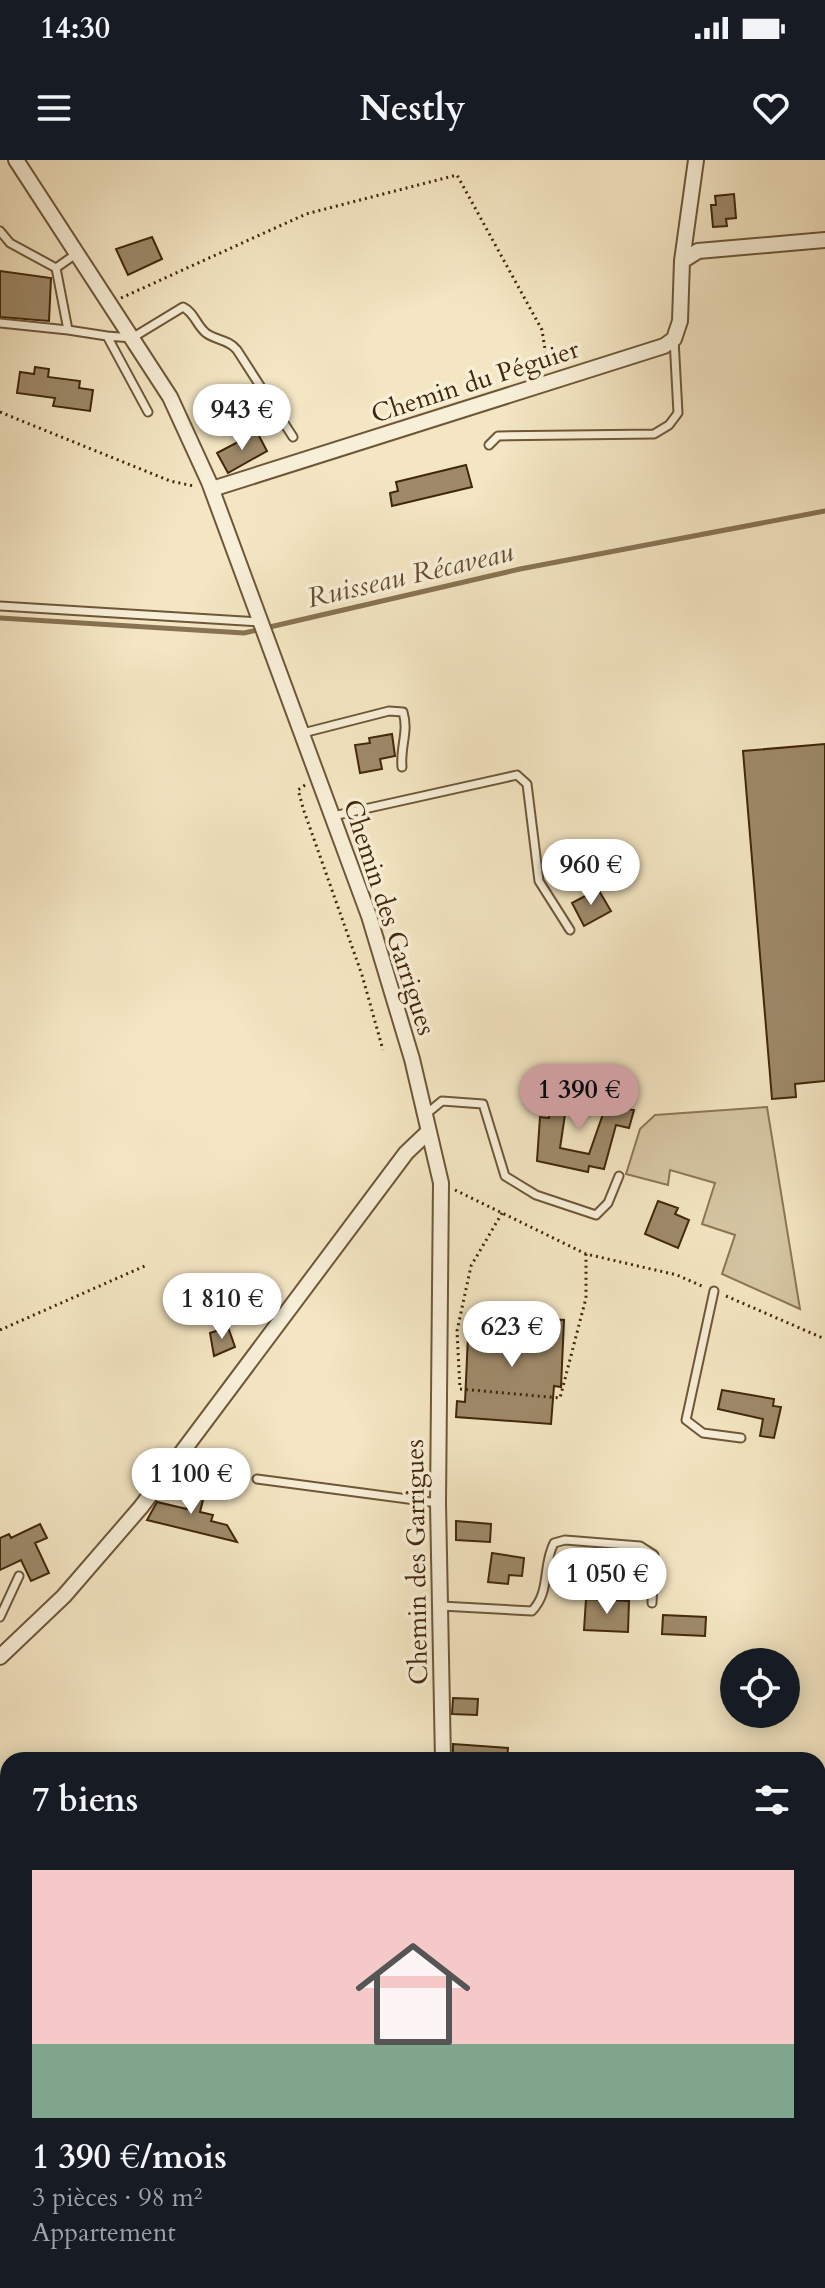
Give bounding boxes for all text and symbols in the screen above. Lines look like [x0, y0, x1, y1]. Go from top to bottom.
text: 14:30 [40, 8, 110, 49]
text: Nestly [359, 84, 466, 133]
icon: menu [32, 86, 76, 130]
icon: heart [749, 86, 793, 130]
street label: Chemin du Péguier [367, 331, 584, 432]
pin: 943 € [186, 384, 298, 452]
text: 943 € [211, 392, 273, 427]
water label: Ruisseau Récaveau [303, 533, 517, 617]
street label: Chemin des Garrigues [335, 795, 444, 1039]
pin: 960 € [535, 839, 647, 907]
text: 960 € [560, 847, 622, 882]
pin: 1 390 € [505, 1064, 653, 1132]
text: 1 390 € [538, 1072, 620, 1107]
pin: 1 810 € [148, 1273, 296, 1341]
text: 1 810 € [181, 1281, 263, 1316]
pin: 623 € [456, 1301, 568, 1369]
text: 623 € [481, 1309, 543, 1344]
street label: Chemin des Garrigues [397, 1439, 436, 1685]
pin: 1 100 € [117, 1448, 265, 1516]
text: 1 100 € [150, 1456, 232, 1491]
pin: 1 050 € [533, 1548, 681, 1616]
text: 1 050 € [566, 1556, 648, 1591]
map controls [720, 1648, 800, 1728]
button: locate [720, 1648, 800, 1728]
text: 7 biens [32, 1777, 138, 1823]
icon: filters [750, 1778, 794, 1822]
icon: home [341, 1922, 485, 2066]
text: 1 390 €/mois [32, 2134, 227, 2180]
text: 3 pièces · 98 m² [32, 2180, 203, 2215]
text: Appartement [32, 2215, 176, 2250]

